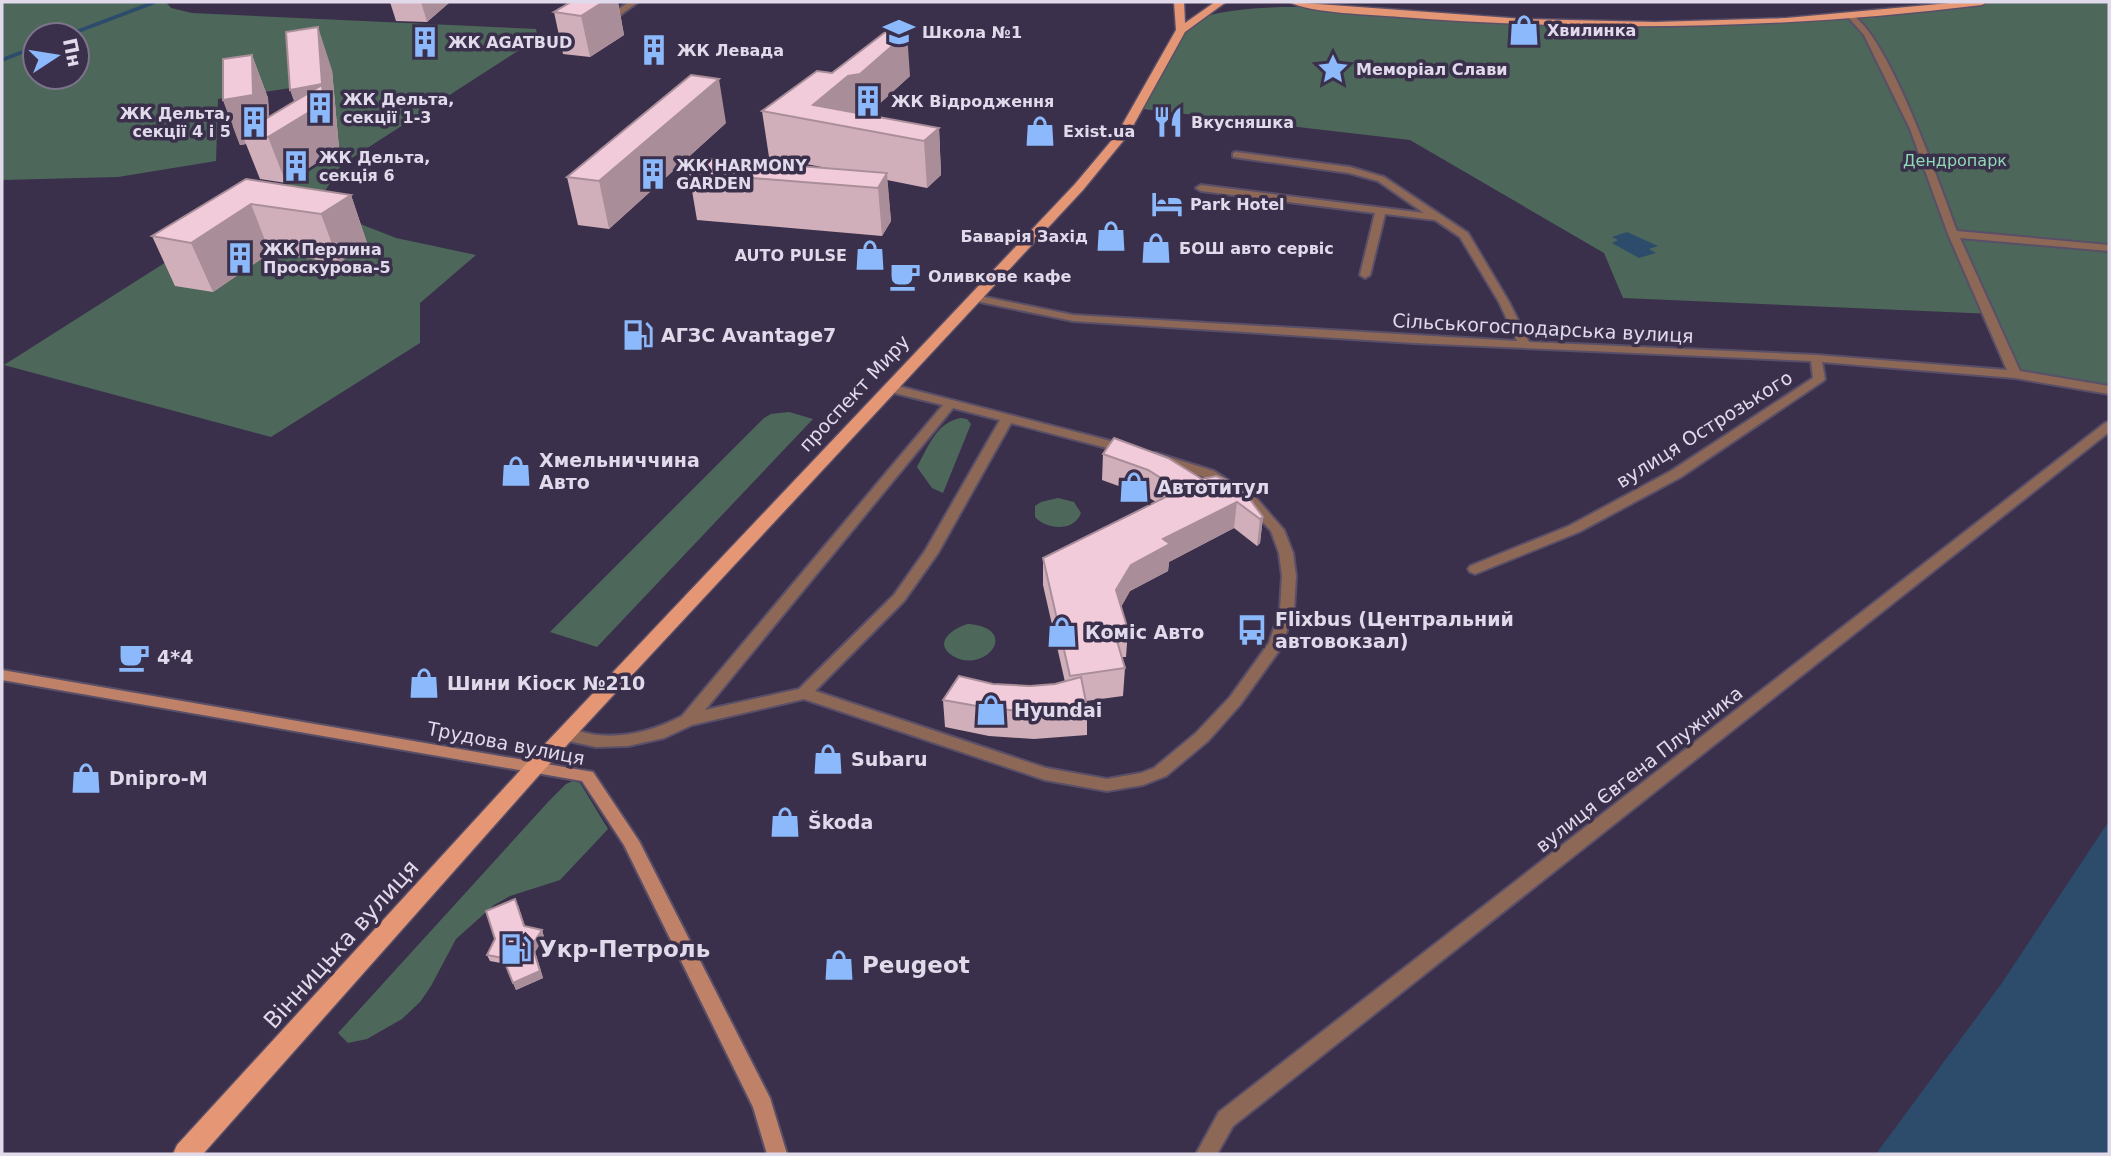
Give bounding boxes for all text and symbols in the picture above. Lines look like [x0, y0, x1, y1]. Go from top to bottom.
shop icon: Хвилинка [1507, 13, 1541, 47]
school or university icon: Школа №1 [882, 15, 916, 49]
north arrow [21, 21, 91, 91]
place label: Хвилинка [1547, 21, 1636, 40]
place label: Школа №1 [922, 23, 1022, 42]
building icon: ЖК AGATBUD [408, 25, 442, 59]
place label: ЖК AGATBUD [448, 33, 572, 52]
building icon: ЖК Левада [637, 33, 671, 67]
text: Пн [59, 36, 86, 69]
place label: ЖК Левада [677, 41, 784, 60]
place icon: Меморіал Слави [1316, 52, 1350, 86]
place label: Меморіал Слави [1356, 60, 1507, 79]
building icon: ЖК Відродження [851, 84, 885, 118]
place label: ЖК Дельта, секції 1-3 [343, 90, 454, 127]
building icon: ЖК Дельта, секції 1-3 [303, 91, 337, 125]
place label: ЖК Відродження [891, 92, 1054, 111]
place label: ЖК Дельта, секції 4 і 5 [120, 104, 231, 141]
building icon: ЖК Дельта, секції 4 і 5 [237, 105, 271, 139]
restaurant icon: Вкусняшка [1151, 105, 1185, 139]
place label: Вкусняшка [1191, 113, 1294, 132]
shop icon: Exist.ua [1023, 114, 1057, 148]
place label: Exist.ua [1063, 122, 1135, 141]
place label: ЖК Дельта, секція 6 [319, 148, 430, 185]
building icon: ЖК Дельта, секція 6 [279, 149, 313, 183]
park label: Дендропарк [1903, 151, 2007, 170]
place label: ЖК HARMONY GARDEN [676, 156, 807, 193]
building icon: ЖК HARMONY GARDEN [636, 157, 670, 191]
hotel icon: Park Hotel [1150, 187, 1184, 221]
place label: Park Hotel [1190, 195, 1285, 214]
shop icon: Баварія Захід [1094, 219, 1128, 253]
place label: Баварія Захід [960, 227, 1088, 246]
shop icon: БОШ авто сервіс [1139, 231, 1173, 265]
shop icon: AUTO PULSE [853, 238, 887, 272]
place label: БОШ авто сервіс [1179, 239, 1334, 258]
place label: ЖК Перлина Проскурова-5 [263, 240, 391, 277]
building icon: ЖК Перлина Проскурова-5 [223, 241, 257, 275]
place label: AUTO PULSE [735, 246, 847, 265]
cafe icon: Оливкове кафе [888, 259, 922, 293]
place label: Оливкове кафе [928, 267, 1072, 286]
street label: Сільськогосподарська вулиця [1392, 309, 1694, 347]
fuel station icon: АГЗС Avantage7 [621, 318, 655, 352]
place label: АГЗС Avantage7 [661, 324, 836, 346]
street label: проспект Миру [794, 330, 914, 456]
street label: вулиця Острозького [1612, 366, 1796, 492]
place label: Хмельниччина Авто [539, 449, 700, 493]
shop icon: Хмельниччина Авто [499, 454, 533, 488]
shop icon: Автотитул [1117, 470, 1151, 504]
place label: Автотитул [1157, 476, 1269, 498]
place label: Flixbus (Центральний автовокзал) [1275, 608, 1514, 652]
bus stop icon: Flixbus (Центральний автовокзал) [1235, 613, 1269, 647]
shop icon: Коміс Авто [1045, 615, 1079, 649]
place label: Коміс Авто [1085, 621, 1204, 643]
cafe icon: 4*4 [117, 640, 151, 674]
place label: 4*4 [157, 646, 193, 668]
shop icon: Шини Кіоск №210 [407, 666, 441, 700]
place label: Шини Кіоск №210 [447, 672, 645, 694]
street label: вулиця Євгена Плужника [1531, 681, 1747, 857]
shop icon: Hyundai [974, 693, 1008, 727]
place label: Hyundai [1014, 699, 1102, 721]
street label: Трудова вулиця [424, 717, 587, 769]
shop icon: Subaru [811, 742, 845, 776]
place label: Subaru [851, 748, 928, 770]
shop icon: Dnipro-M [69, 761, 103, 795]
place label: Dnipro-M [109, 767, 208, 789]
shop icon: Škoda [768, 805, 802, 839]
place label: Škoda [808, 810, 873, 833]
street label: Вінницька вулиця [258, 854, 424, 1034]
fuel station icon: Укр-Петроль [499, 932, 533, 966]
place label: Укр-Петроль [539, 936, 710, 962]
shop icon: Peugeot [822, 948, 856, 982]
place label: Peugeot [862, 952, 970, 978]

